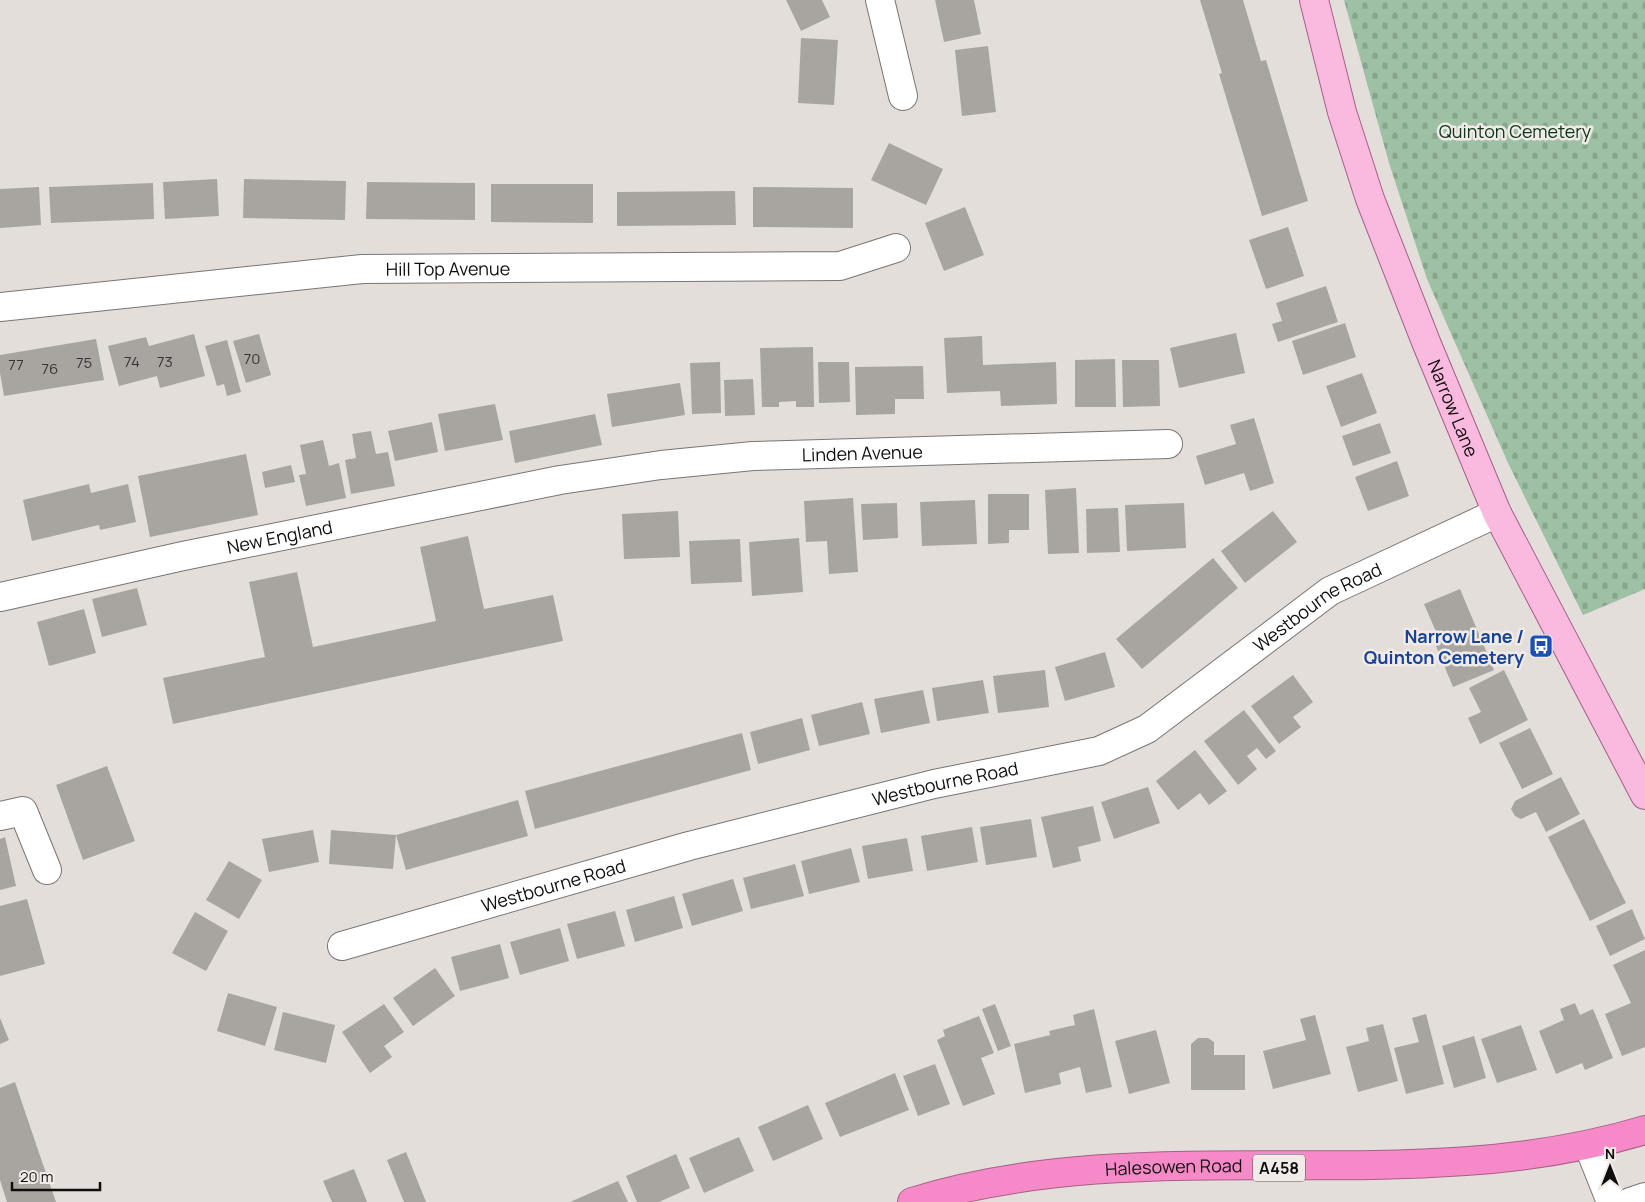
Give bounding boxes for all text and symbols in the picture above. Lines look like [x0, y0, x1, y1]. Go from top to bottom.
park label: Quinton Cemetery [1439, 119, 1592, 143]
street label: Hill Top Avenue [386, 256, 510, 281]
house number: 70 [244, 348, 260, 369]
house number: 74 [124, 351, 140, 372]
house number: 73 [157, 351, 173, 372]
house number: 75 [76, 352, 92, 373]
house number: 77 [8, 354, 24, 375]
street label: Narrow Lane [1423, 356, 1484, 460]
house number: 76 [42, 358, 58, 379]
street label: Linden Avenue [801, 439, 923, 467]
street label: New England [225, 514, 334, 559]
street label: Westbourne Road [1248, 557, 1385, 657]
place label: Narrow Lane / Quinton Cemetery [1364, 624, 1524, 669]
bus stop icon: Narrow Lane / Quinton Cemetery [1528, 633, 1554, 659]
street label: Westbourne Road [870, 755, 1020, 811]
street label: Westbourne Road [479, 853, 628, 917]
north arrow [1585, 1142, 1635, 1192]
text: N [1605, 1144, 1615, 1163]
street label: Halesowen Road [1104, 1153, 1242, 1181]
road number: A458 [1253, 1154, 1305, 1182]
scale bar [12, 1160, 100, 1192]
text: 20 m [20, 1166, 53, 1187]

